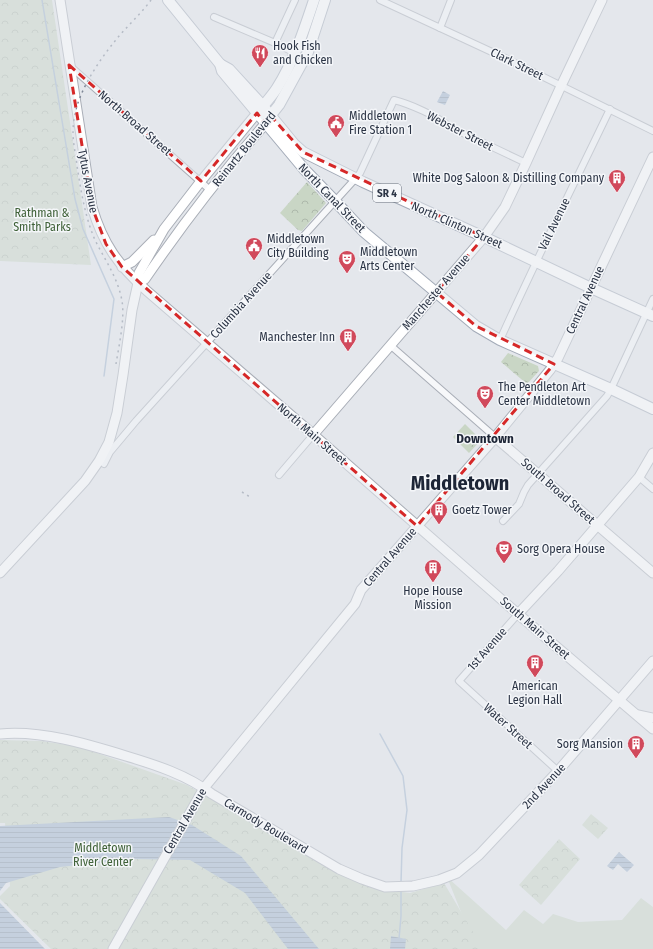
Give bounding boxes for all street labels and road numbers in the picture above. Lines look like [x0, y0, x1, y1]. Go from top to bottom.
street label: Clark Street [488, 45, 546, 83]
street label: North Broad Street [96, 87, 174, 159]
street label: Webster Street [425, 108, 496, 154]
street label: Reinartz Boulevard [209, 109, 279, 189]
street label: Tytus Avenue [75, 148, 101, 214]
street label: North Canal Street [296, 161, 368, 235]
road number: SR 4 [373, 184, 401, 202]
street label: Vail Avenue [535, 195, 573, 253]
street label: North Clinton Street [409, 199, 505, 251]
street label: Manchester Avenue [399, 251, 473, 333]
street label: Central Avenue [563, 264, 607, 336]
street label: Columbia Avenue [207, 269, 275, 341]
street label: North Main Street [275, 400, 349, 468]
street label: South Broad Street [518, 455, 598, 527]
street label: Central Avenue [361, 525, 419, 589]
street label: South Main Street [497, 594, 573, 662]
street label: 1st Avenue [464, 625, 510, 673]
street label: Water Street [481, 700, 535, 752]
street label: 2nd Avenue [519, 760, 569, 812]
street label: Central Avenue [161, 786, 210, 856]
street label: Carmody Boulevard [221, 795, 311, 857]

